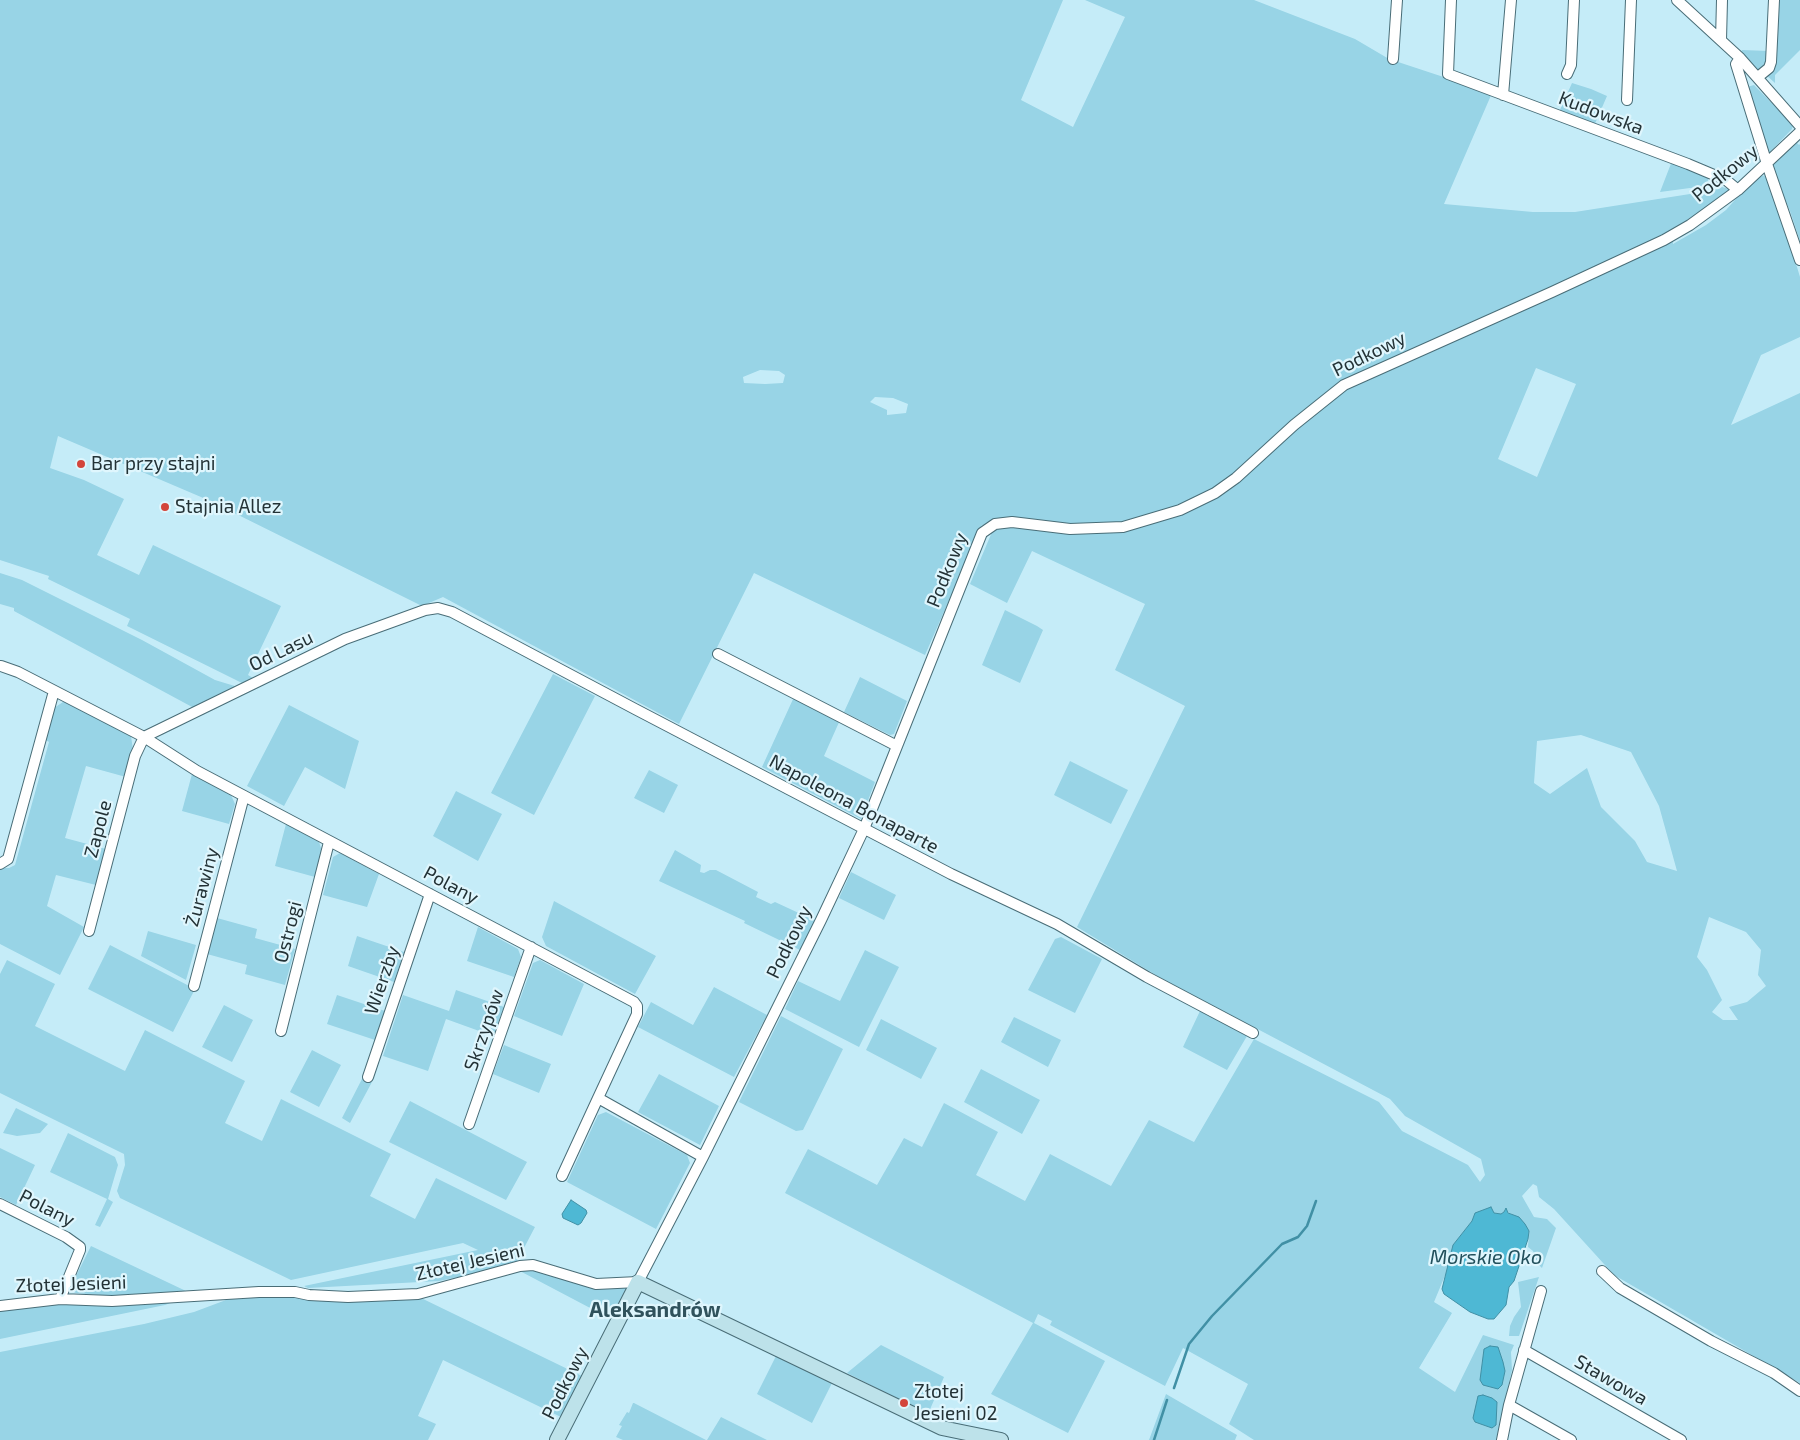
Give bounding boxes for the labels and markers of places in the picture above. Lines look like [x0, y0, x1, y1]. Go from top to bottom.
place label: Bar przy stajni [91, 453, 216, 475]
marker: Bar przy stajni [75, 458, 87, 470]
place label: Stajnia Allez [175, 496, 281, 518]
marker: Stajnia Allez [159, 501, 171, 513]
place label: Złotej Jesieni 02 [914, 1381, 997, 1425]
marker: Złotej Jesieni 02 [898, 1397, 910, 1409]

